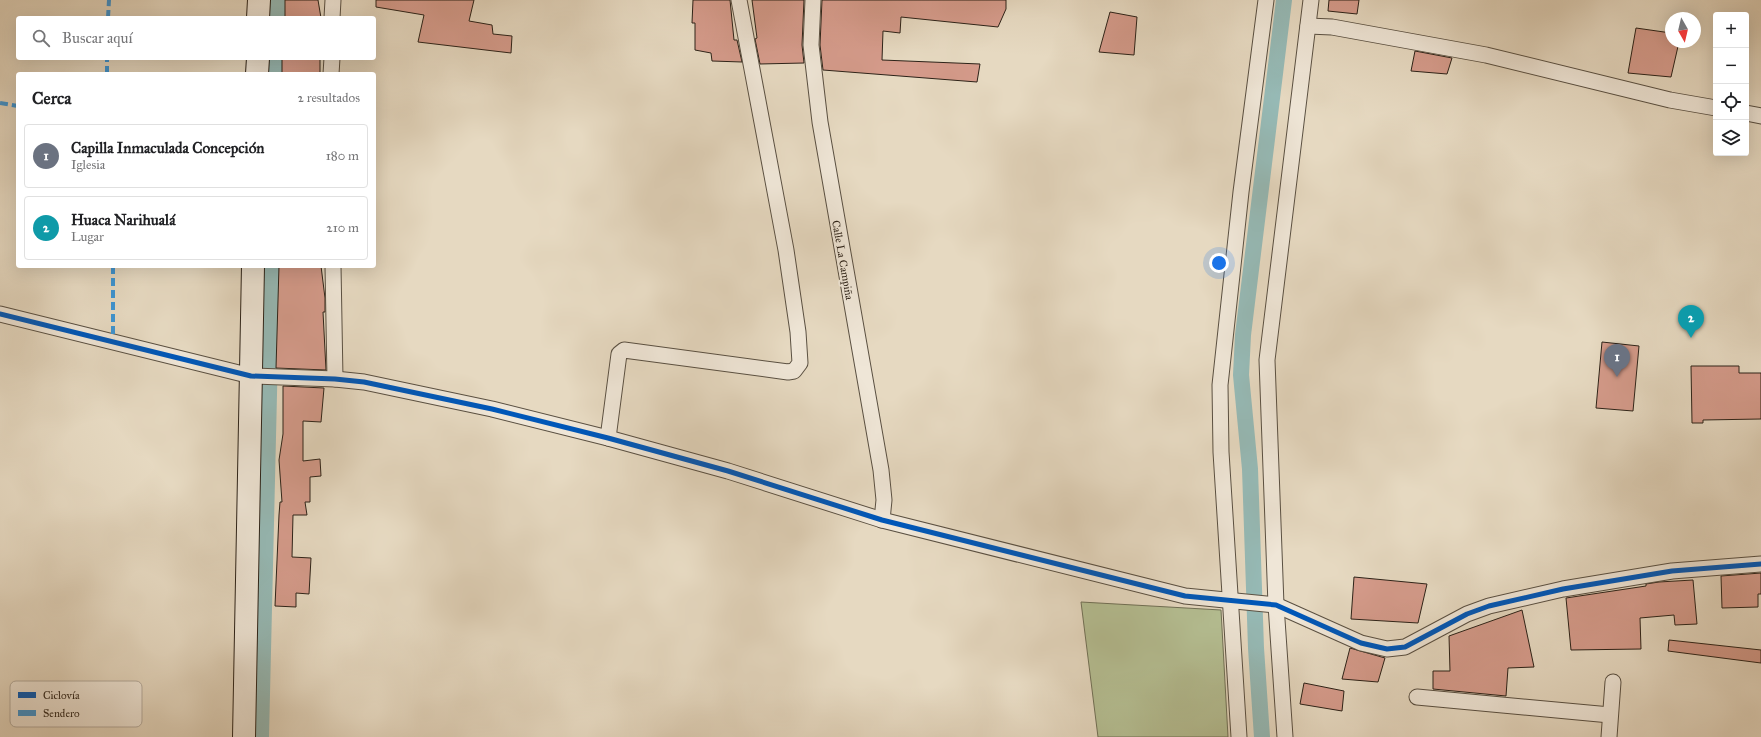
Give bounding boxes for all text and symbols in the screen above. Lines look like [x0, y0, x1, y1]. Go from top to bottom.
north arrow [1665, 12, 1701, 48]
map controls [1713, 12, 1749, 156]
button: + [1713, 12, 1749, 48]
search box [16, 16, 376, 60]
icon: search [30, 27, 52, 49]
text: Buscar aquí [62, 29, 133, 47]
button: − [1713, 48, 1749, 84]
button: locate [1713, 84, 1749, 120]
text: Cerca [32, 88, 71, 109]
text: 2 resultados [297, 90, 360, 106]
button: layers [1713, 120, 1749, 156]
text: Capilla Inmaculada Concepción [71, 139, 264, 157]
text: 1 [43, 148, 49, 164]
text: 180 m [326, 148, 359, 164]
text: Iglesia [71, 157, 105, 173]
text: Huaca Narihualá [71, 211, 175, 229]
street label: Calle La Campiña [829, 219, 856, 301]
text: 2 [43, 220, 49, 236]
text: 210 m [326, 220, 359, 236]
text: Lugar [71, 229, 104, 245]
your location [1209, 253, 1229, 273]
pin: 2 [1678, 305, 1704, 338]
pin: 1 [1604, 344, 1630, 377]
legend [10, 681, 142, 727]
text: Ciclovía [43, 689, 80, 702]
text: Sendero [43, 707, 80, 720]

